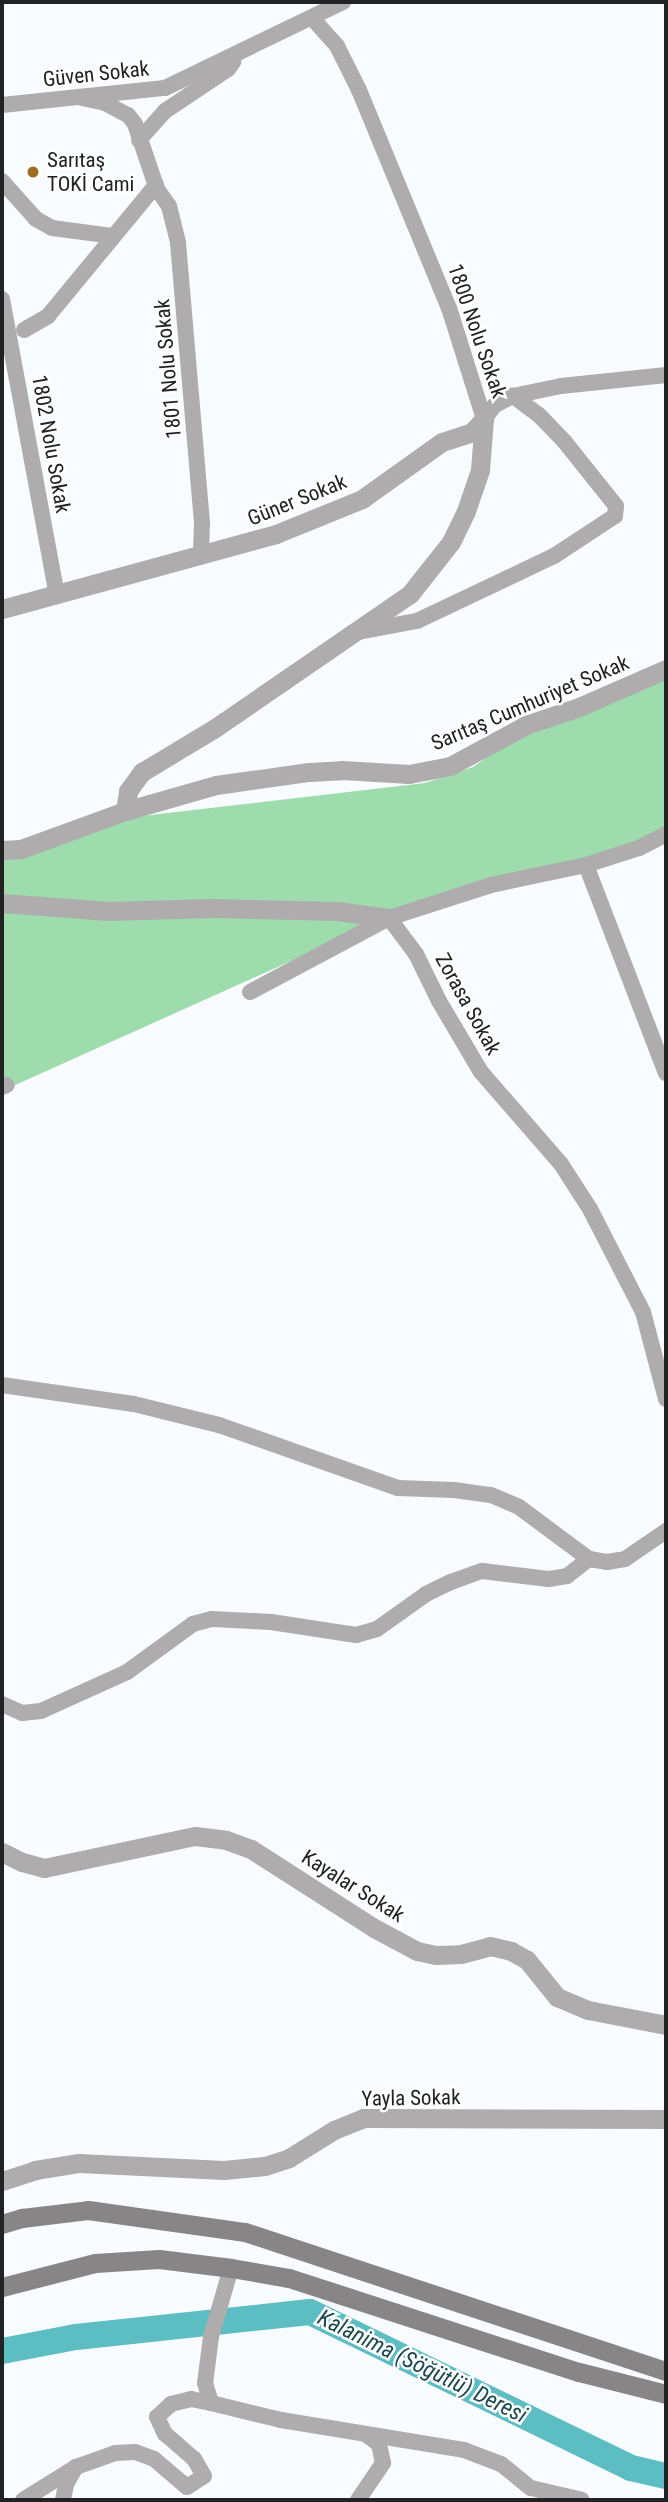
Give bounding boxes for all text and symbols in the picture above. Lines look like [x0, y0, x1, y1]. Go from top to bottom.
street label: Güven Sokak [42, 56, 150, 92]
place label: Sarıtaş TOKİ Cami [47, 147, 134, 197]
marker: Sarıtaş TOKİ Cami [25, 164, 41, 180]
street label: 1800 Nolu Sokak [442, 261, 512, 401]
street label: 1801 Nolu Sokak [149, 298, 187, 440]
street label: 1802 Nolu Sokak [26, 373, 76, 515]
street label: Güner Sokak [244, 469, 350, 531]
street label: Sarıtaş Cumhuriyet Sokak [427, 650, 633, 756]
street label: Zorasa Sokak [430, 949, 506, 1059]
street label: Kayalar Sokak [297, 1844, 409, 1928]
street label: Yayla Sokak [361, 2085, 461, 2111]
water label: Kalanima (Söğütlü) Deresi [313, 2304, 531, 2430]

